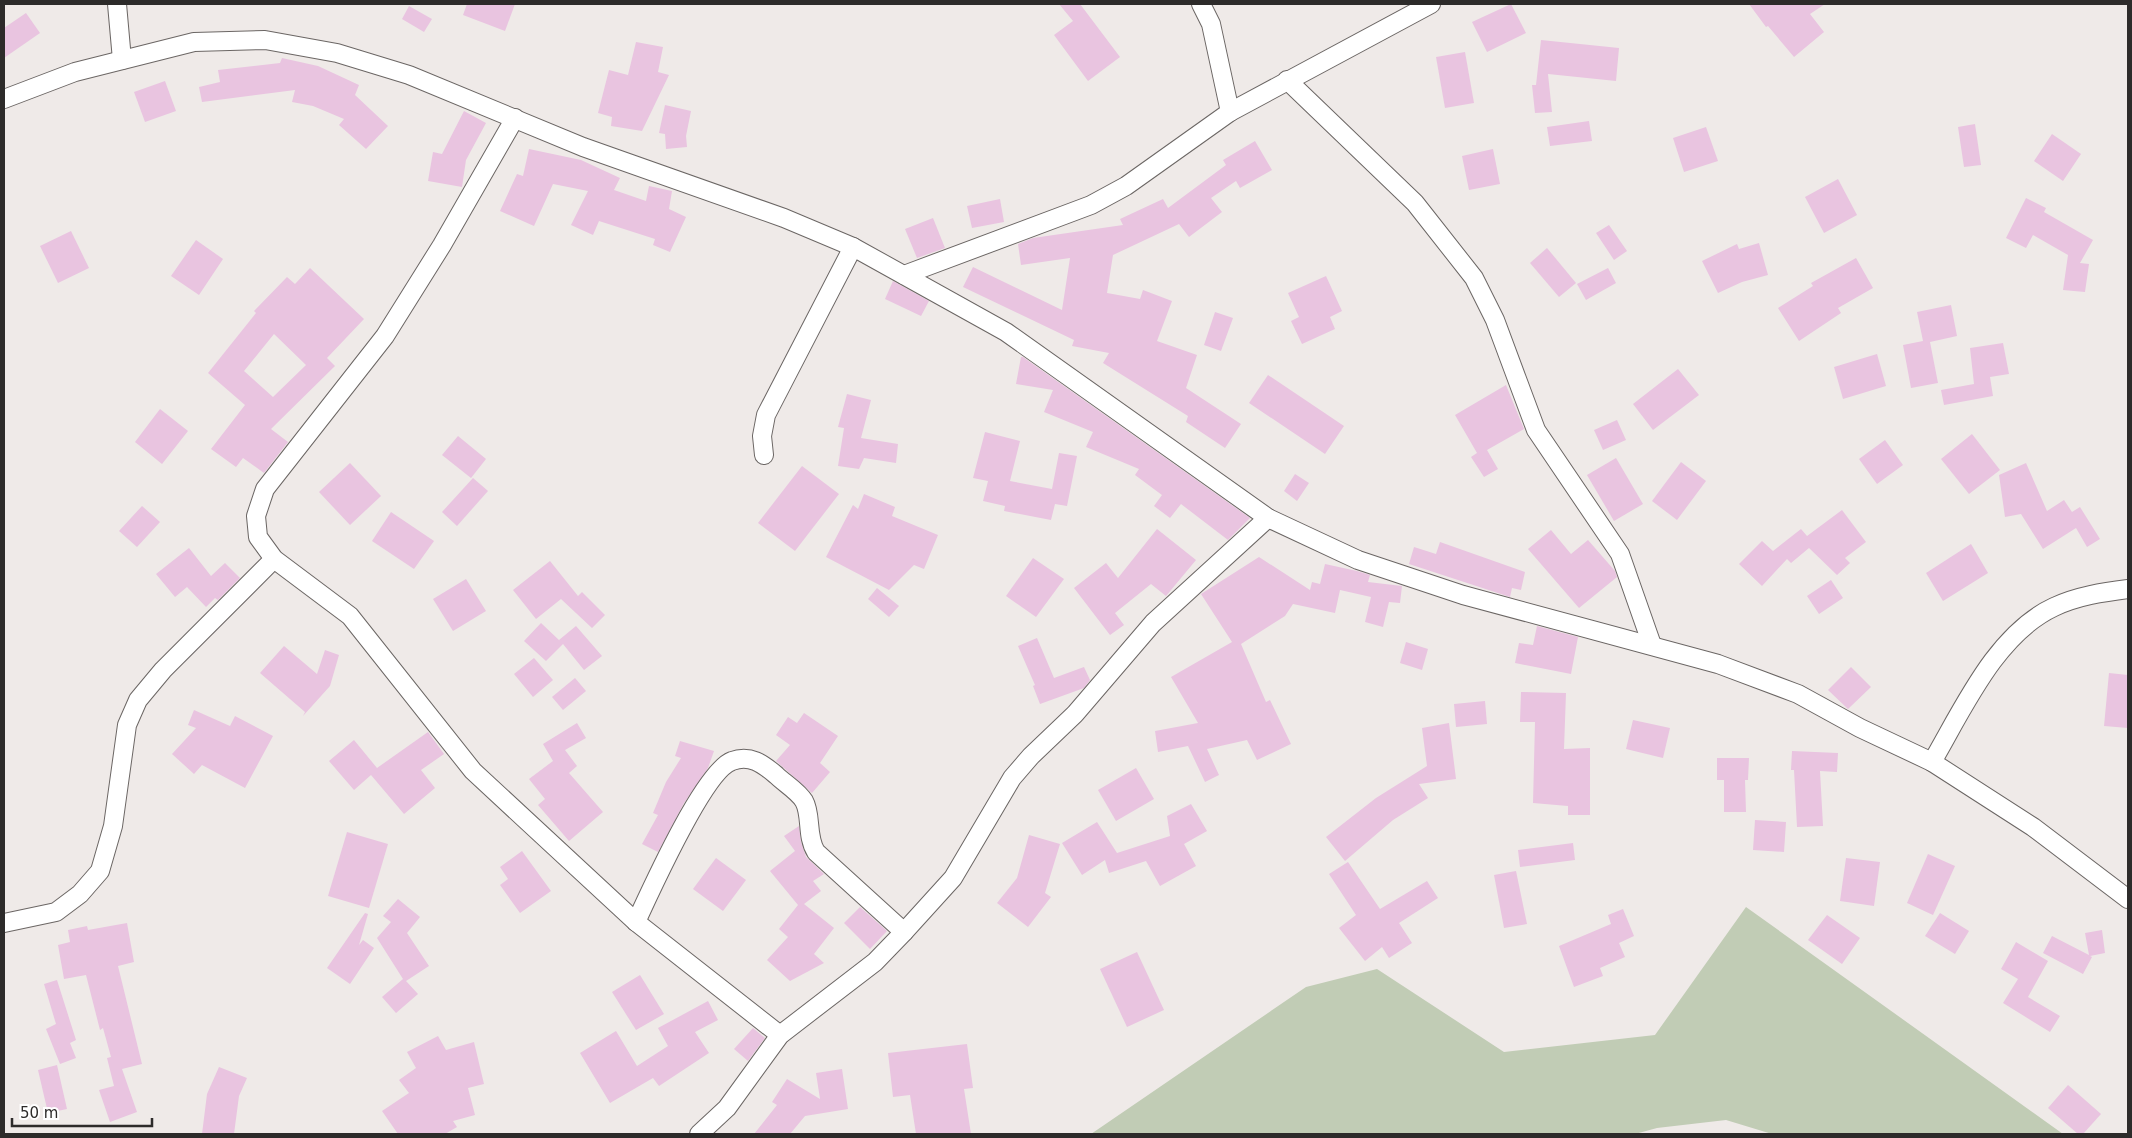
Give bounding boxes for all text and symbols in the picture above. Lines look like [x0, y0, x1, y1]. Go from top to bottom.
scale bar [12, 1096, 152, 1128]
text: 50 m [20, 1104, 58, 1122]

